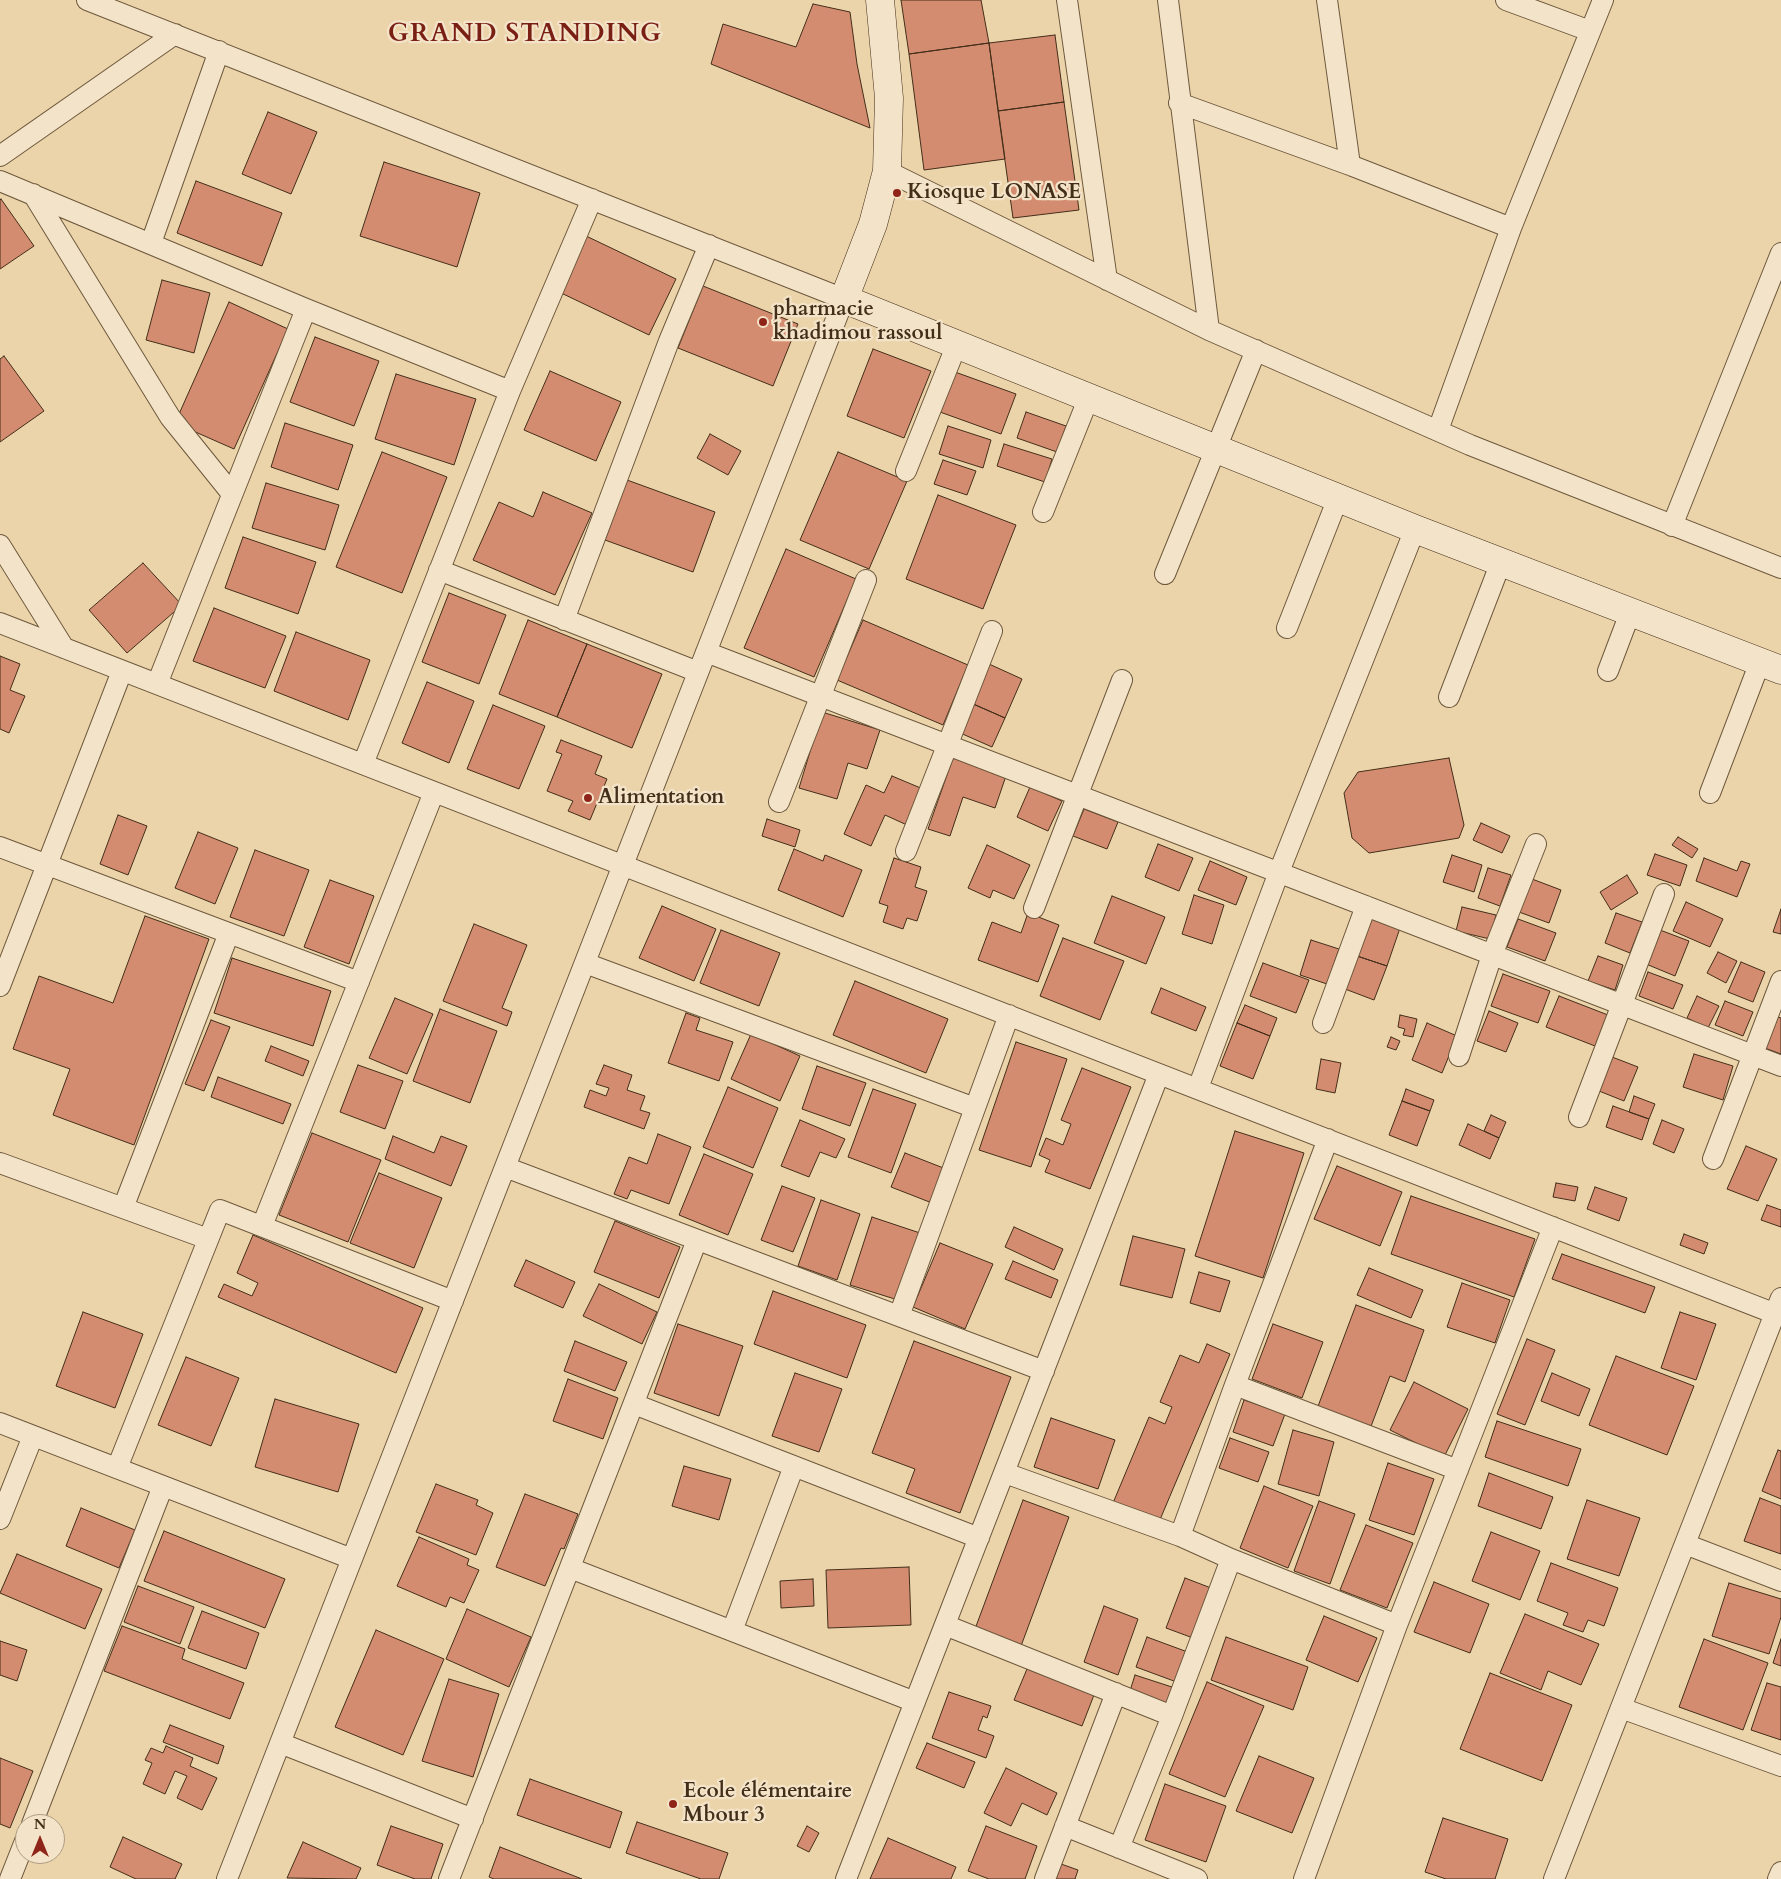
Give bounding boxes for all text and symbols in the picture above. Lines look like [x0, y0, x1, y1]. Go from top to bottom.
district label: GRAND STANDING [386, 19, 664, 51]
place label: Kiosque LONASE [907, 180, 1081, 206]
marker: Kiosque LONASE [891, 187, 903, 199]
place label: pharmacie khadimou rassoul [773, 297, 942, 347]
marker: pharmacie khadimou rassoul [757, 316, 769, 328]
place label: Alimentation [598, 785, 725, 811]
marker: Alimentation [582, 792, 594, 804]
place label: Ecole élémentaire Mbour 3 [683, 1779, 852, 1829]
marker: Ecole élémentaire Mbour 3 [667, 1798, 679, 1810]
north arrow [15, 1814, 65, 1864]
text: N [34, 1815, 46, 1834]

